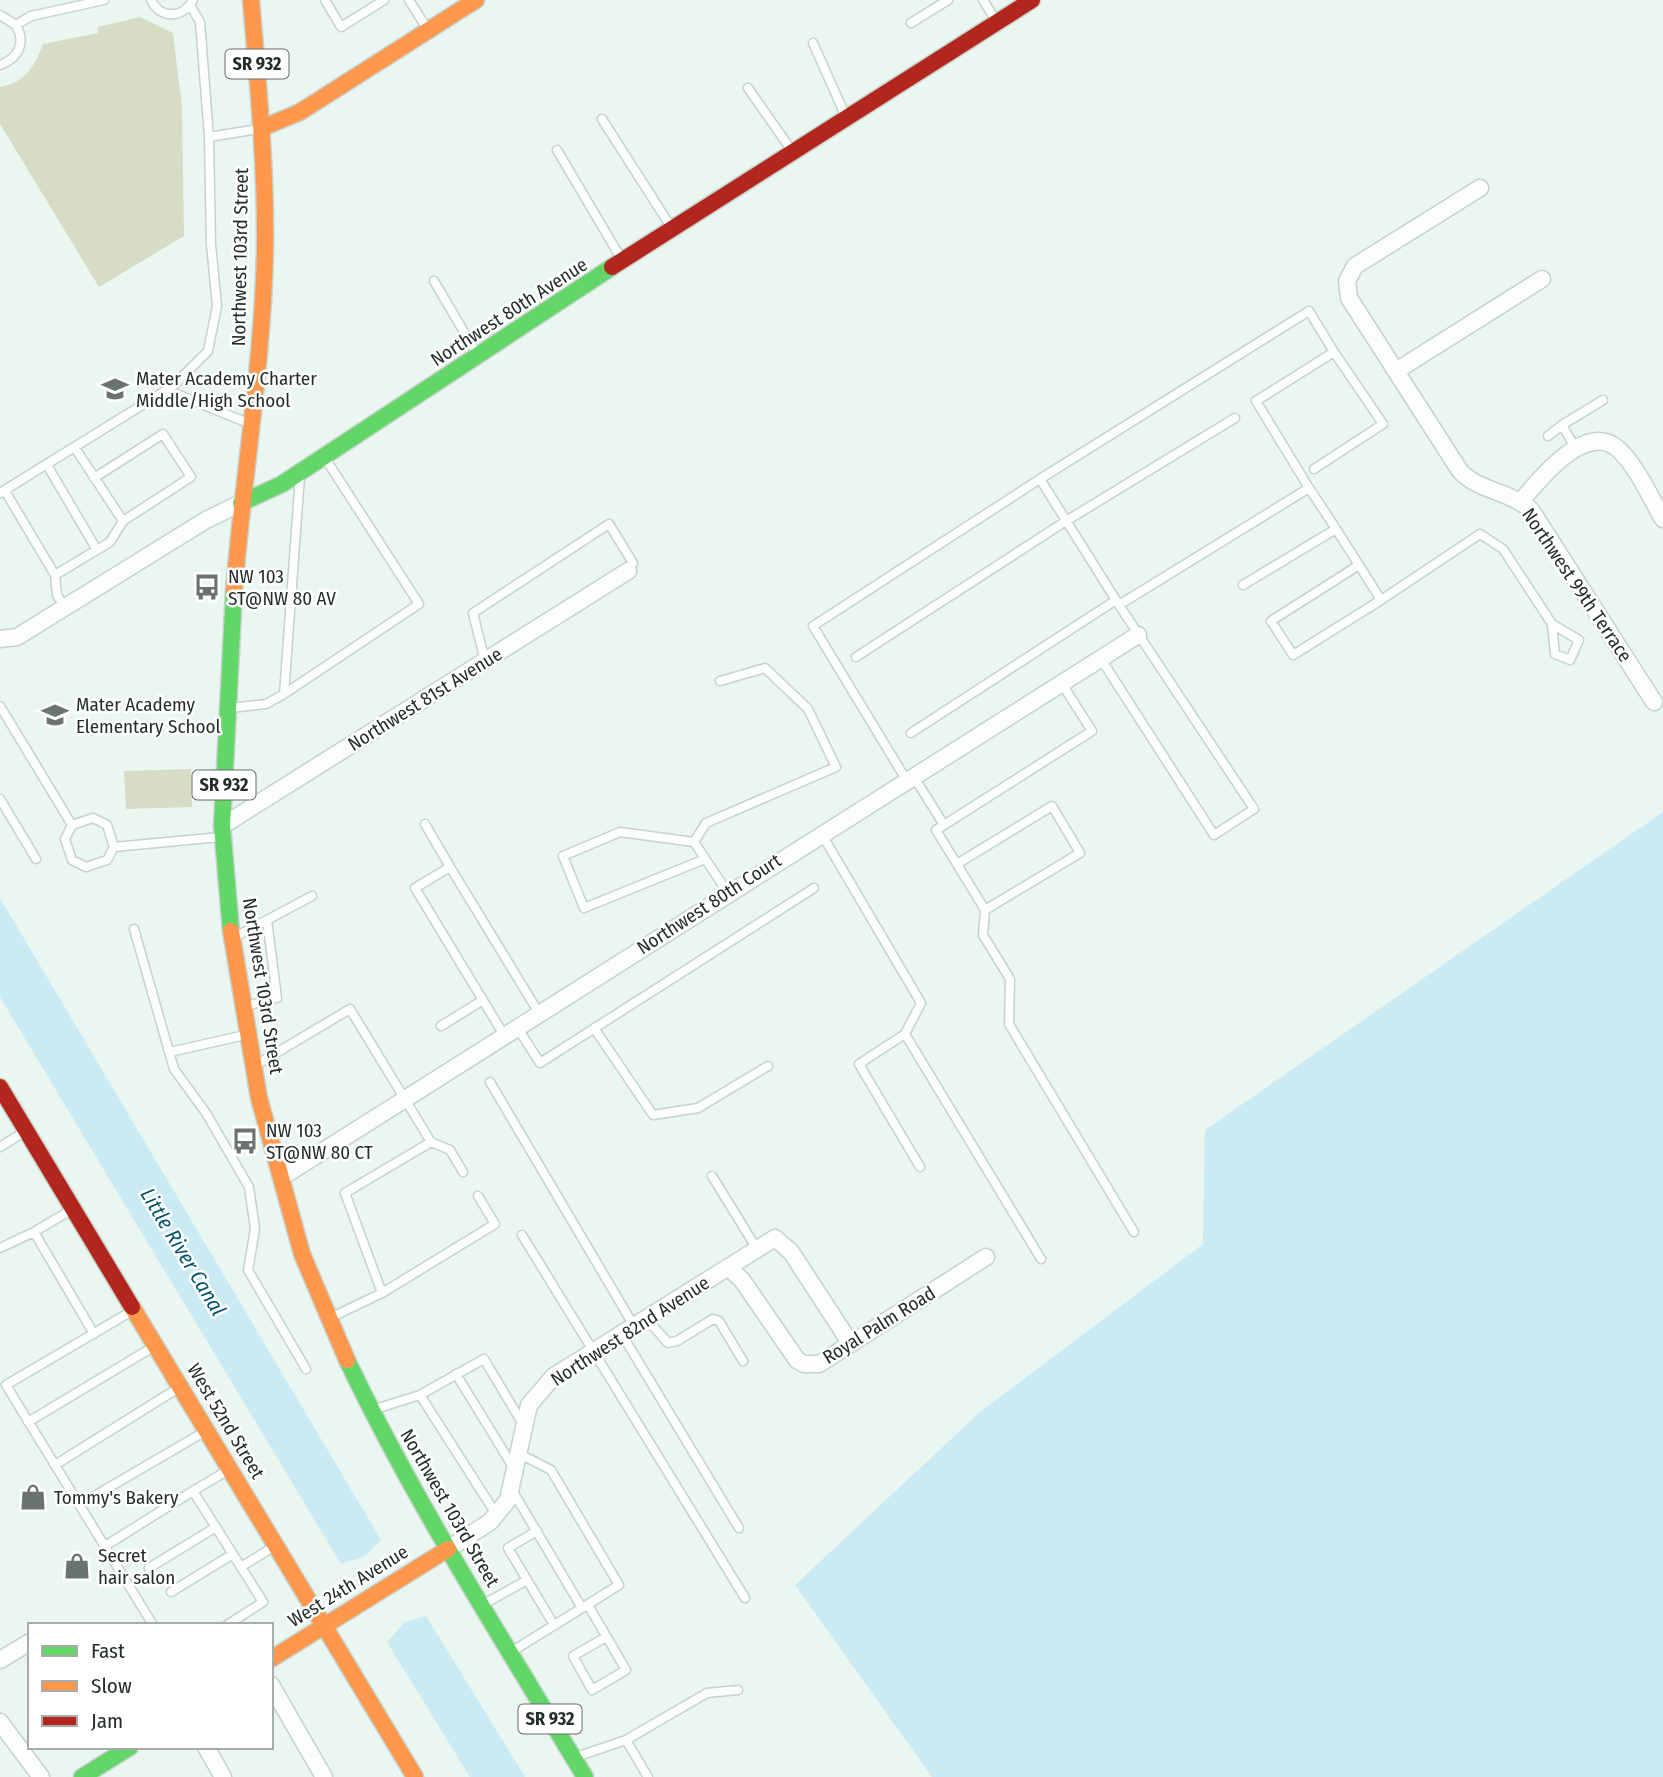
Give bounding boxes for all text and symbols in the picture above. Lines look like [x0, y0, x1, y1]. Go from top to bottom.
road number: SR 932 [226, 50, 288, 78]
street label: Northwest 103rd Street [227, 167, 253, 346]
street label: Northwest 80th Avenue [426, 253, 592, 371]
place label: Mater Academy Charter Middle/High School [136, 367, 317, 412]
school or university icon: Mater Academy Charter Middle/High School [100, 374, 130, 404]
street label: Northwest 99th Terrace [1517, 504, 1637, 666]
place label: NW 103 ST@NW 80 AV [228, 565, 336, 610]
bus stop icon: NW 103 ST@NW 80 AV [192, 572, 222, 602]
street label: Northwest 81st Avenue [344, 642, 506, 756]
place label: Mater Academy Elementary School [76, 693, 221, 738]
school or university icon: Mater Academy Elementary School [40, 700, 70, 730]
road number: SR 932 [192, 770, 256, 800]
street label: Northwest 80th Court [633, 848, 786, 959]
street label: Northwest 103rd Street [238, 896, 288, 1077]
place label: NW 103 ST@NW 80 CT [266, 1119, 373, 1164]
bus stop icon: NW 103 ST@NW 80 CT [230, 1126, 260, 1156]
water label: Little River Canal [135, 1183, 231, 1321]
street label: Northwest 82nd Avenue [546, 1271, 714, 1391]
street label: Royal Palm Road [818, 1281, 940, 1369]
street label: West 52nd Street [183, 1359, 270, 1484]
street label: Northwest 103rd Street [395, 1425, 505, 1592]
shop icon: Tommy's Bakery [18, 1482, 48, 1512]
place label: Tommy's Bakery [54, 1486, 179, 1509]
street label: West 24th Avenue [284, 1540, 412, 1632]
place label: Secret hair salon [98, 1544, 175, 1589]
shop icon: Secret hair salon [62, 1551, 92, 1581]
legend [28, 1623, 273, 1749]
text: Fast [91, 1638, 125, 1664]
text: Slow [91, 1673, 132, 1699]
road number: SR 932 [518, 1704, 582, 1734]
text: Jam [91, 1708, 123, 1734]

